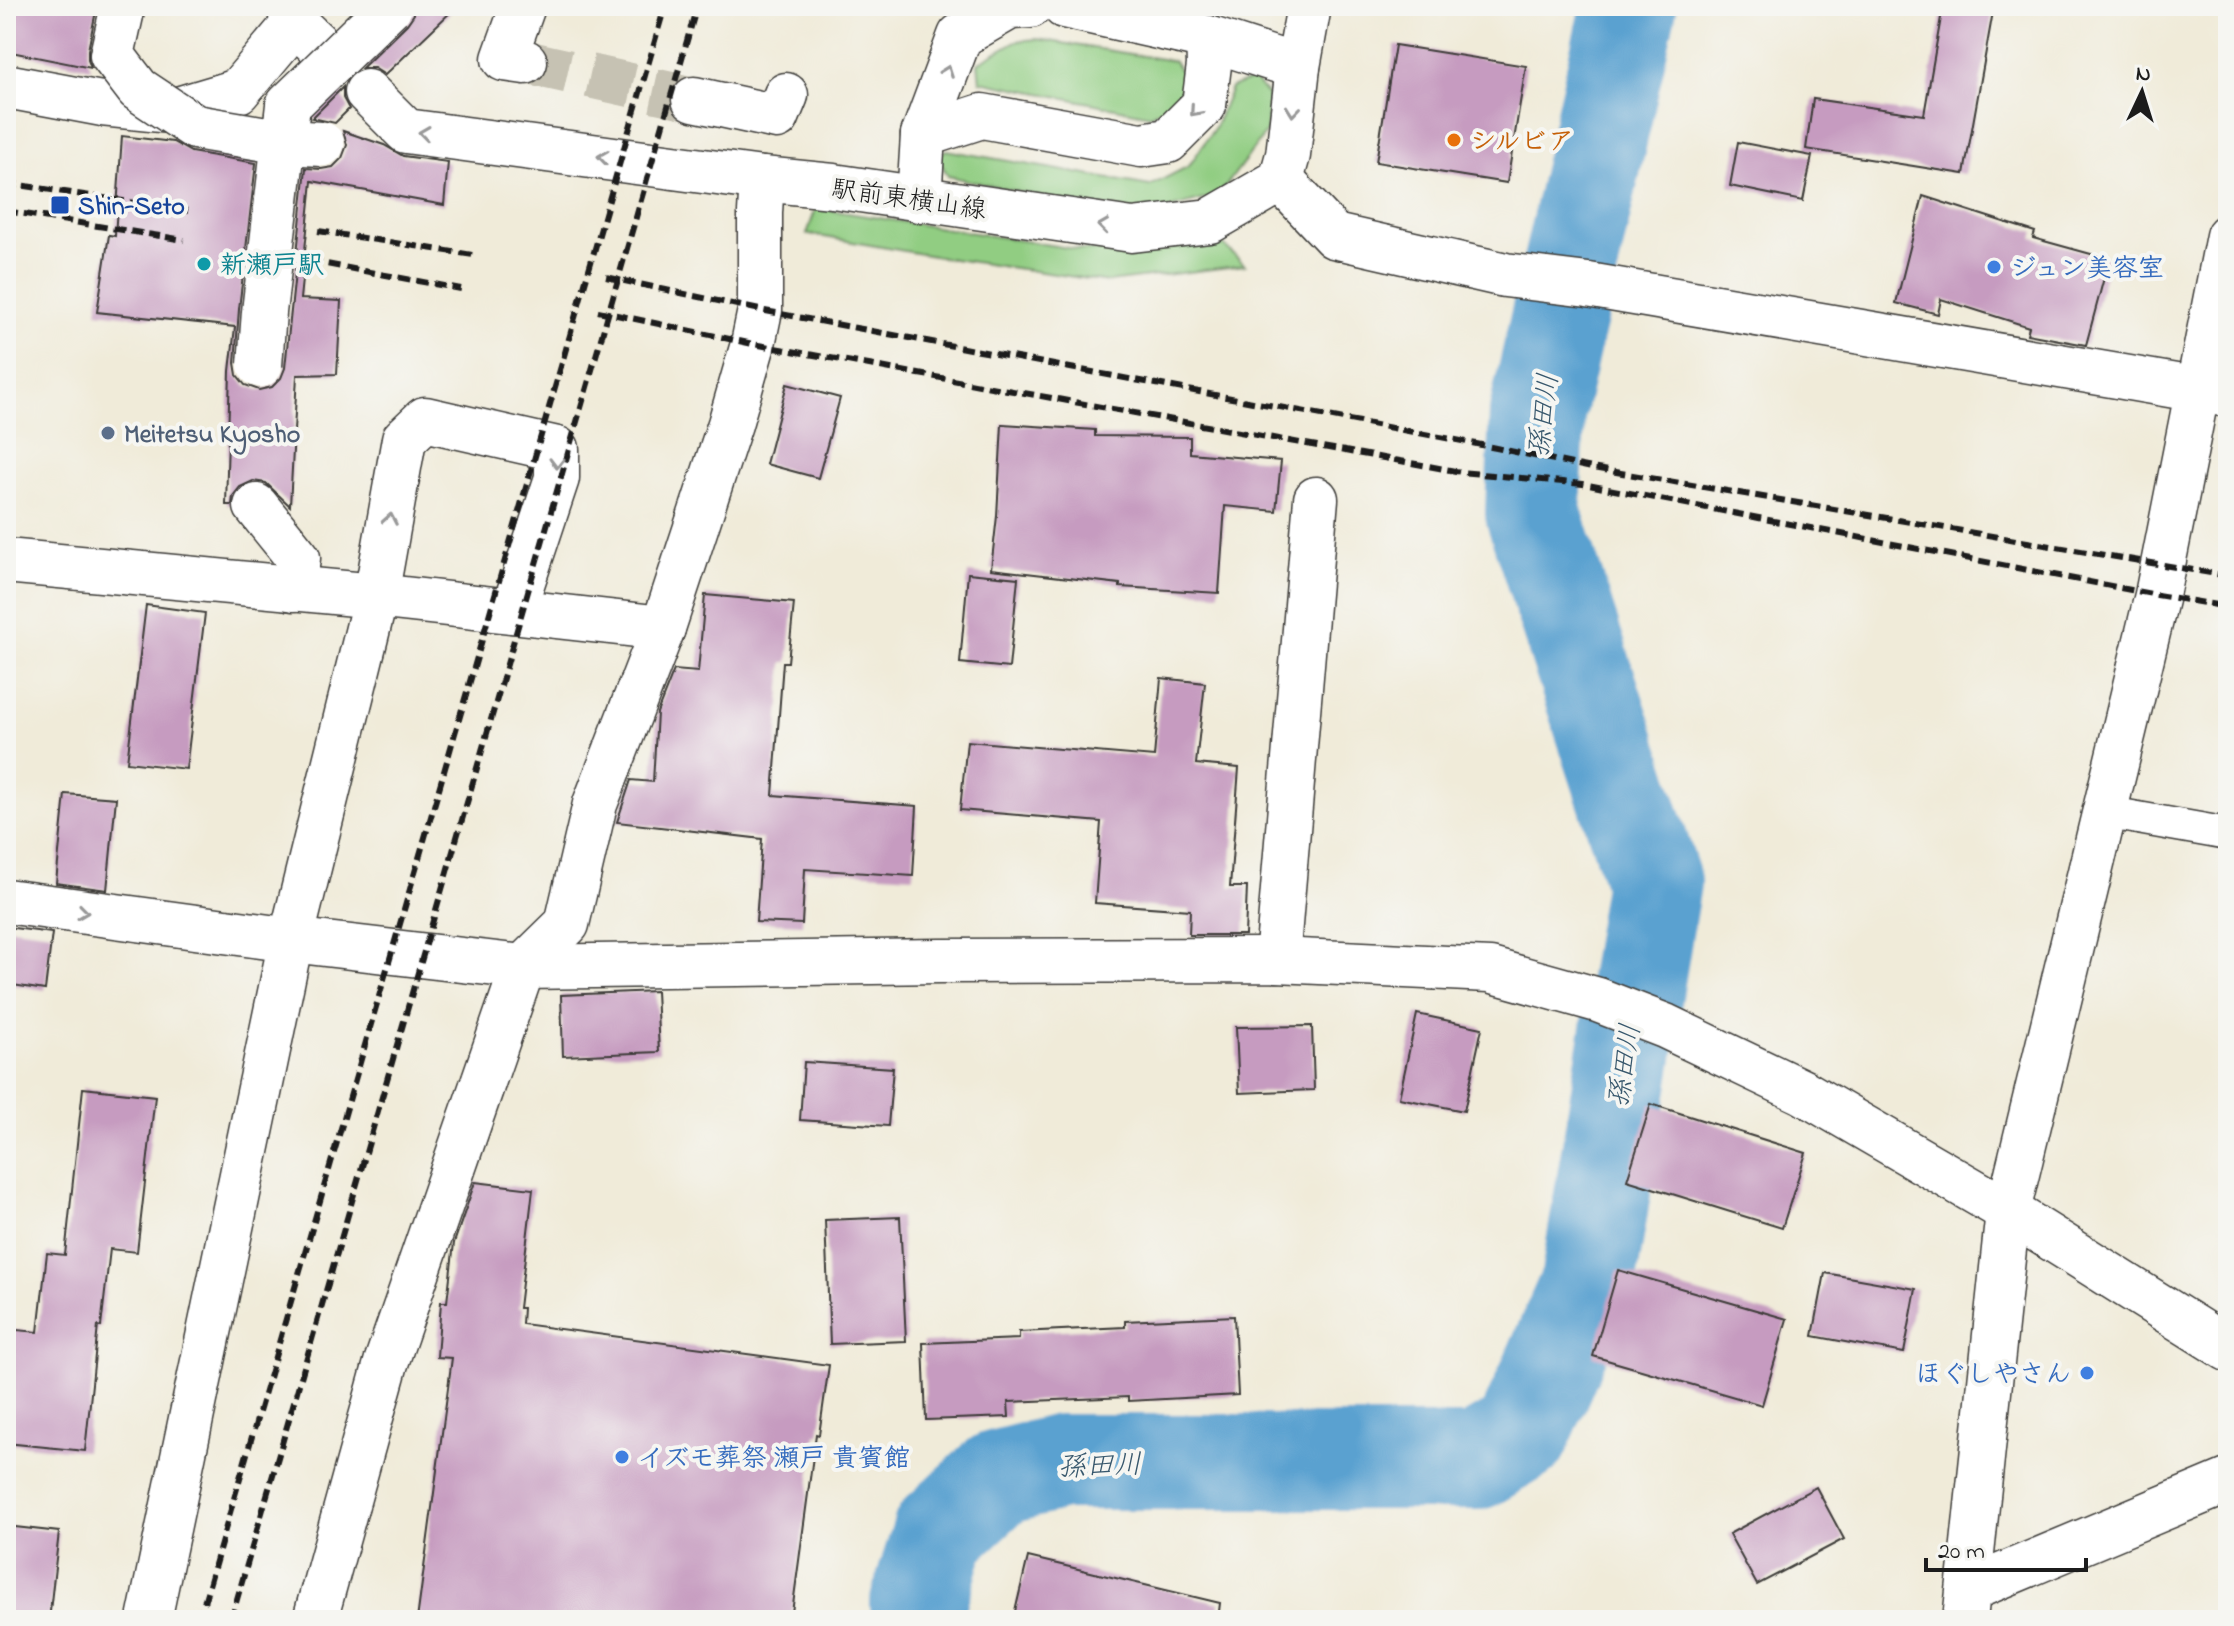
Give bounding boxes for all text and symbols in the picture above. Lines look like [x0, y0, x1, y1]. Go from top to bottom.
north arrow [2102, 52, 2182, 132]
text: N [2135, 59, 2152, 92]
one-way arrow [937, 64, 954, 78]
one-way arrow [1191, 102, 1205, 117]
one-way arrow [1285, 105, 1302, 118]
place label: シルビア [1470, 124, 1574, 162]
one-way arrow [417, 125, 431, 142]
marker: シルビア [1445, 131, 1463, 149]
one-way arrow [596, 149, 610, 166]
street label: 駅前東横山線 [829, 171, 988, 231]
place label: Shin-Seto [78, 189, 185, 227]
marker: Shin-Seto [49, 194, 71, 216]
one-way arrow [1096, 218, 1110, 235]
place label: 新瀬戸駅 [220, 248, 324, 286]
place label: ジュン美容室 [2010, 251, 2164, 289]
marker: 新瀬戸駅 [195, 255, 213, 273]
marker: ジュン美容室 [1985, 258, 2003, 276]
water label: 孫田川 [1520, 371, 1571, 460]
place label: Meitetsu Kyosho [124, 417, 300, 455]
marker: Meitetsu Kyosho [99, 424, 117, 442]
one-way arrow [548, 457, 566, 470]
one-way arrow [380, 513, 397, 526]
one-way arrow [77, 903, 90, 920]
water label: 孫田川 [1600, 1021, 1653, 1110]
place label: ほぐしやさん [1915, 1357, 2071, 1395]
marker: ほぐしやさん [2078, 1364, 2096, 1382]
place label: イズモ葬祭 瀬戸 貴賓館 [638, 1441, 910, 1479]
water label: 孫田川 [1057, 1446, 1143, 1489]
marker: イズモ葬祭 瀬戸 貴賓館 [613, 1448, 631, 1466]
scale bar [1926, 1522, 2086, 1572]
text: 20 m [1938, 1535, 1985, 1570]

